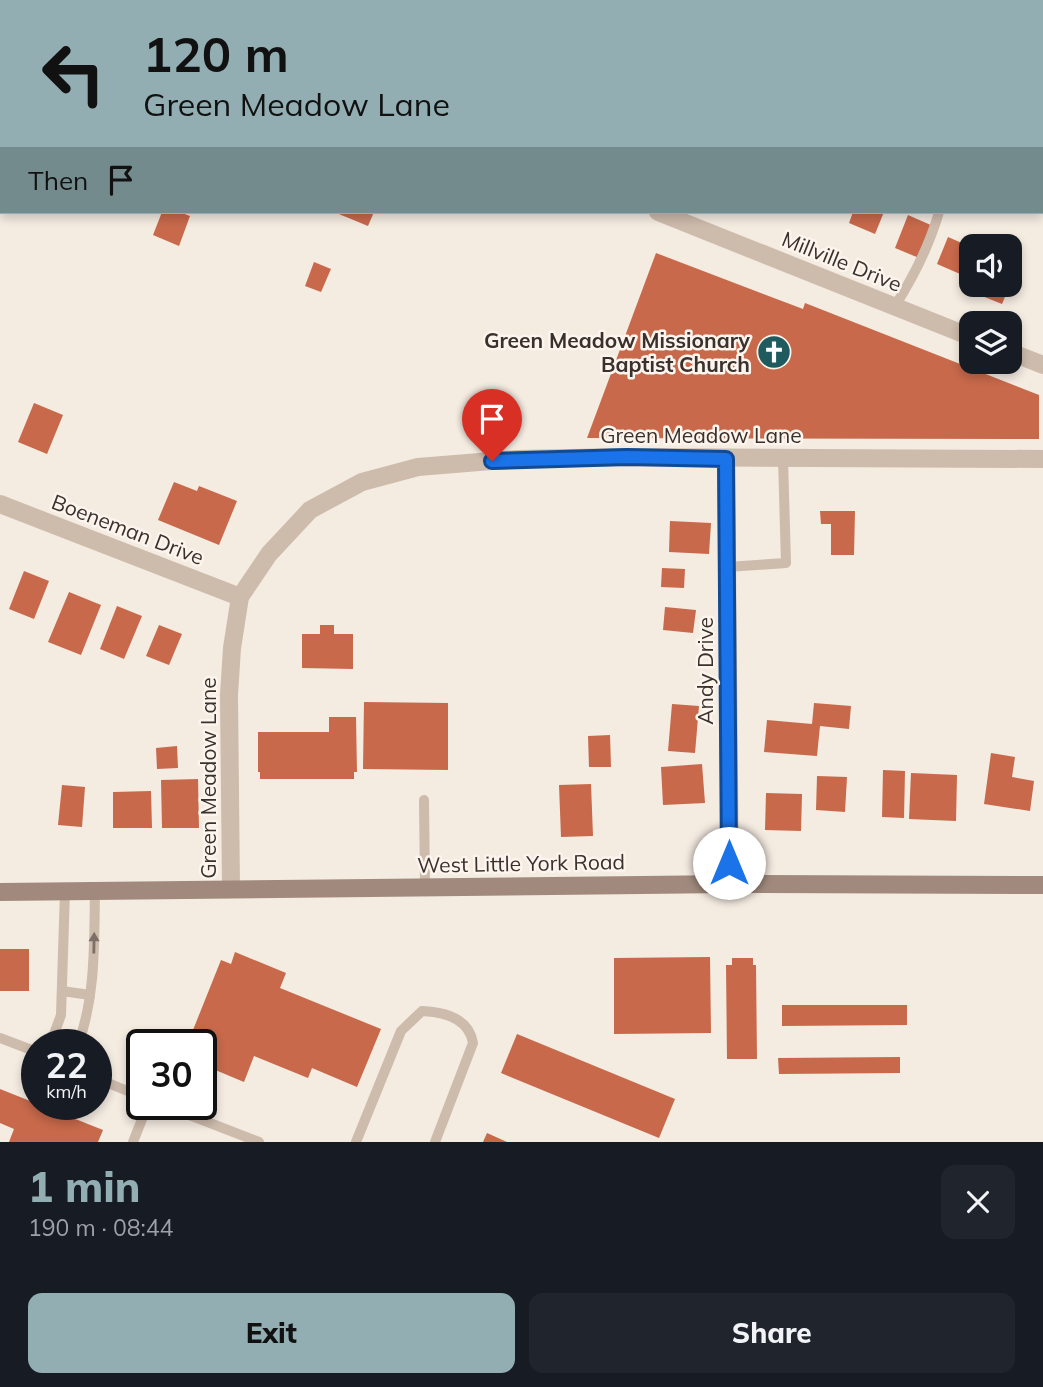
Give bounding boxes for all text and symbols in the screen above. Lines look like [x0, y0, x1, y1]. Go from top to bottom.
text: 120 m [143, 23, 289, 84]
icon: left [28, 28, 119, 119]
text: Green Meadow Lane [143, 84, 450, 124]
icon: arrive [102, 161, 140, 199]
text: Then [28, 164, 88, 197]
street label: Millville Drive [778, 225, 906, 297]
map controls [959, 234, 1022, 374]
button: sound [959, 234, 1022, 297]
button: layers [959, 311, 1022, 374]
place label: Green Meadow Missionary Baptist Church [484, 327, 751, 377]
church icon: Green Meadow Missionary Baptist Church [755, 333, 793, 371]
pin [462, 389, 522, 461]
icon: arrive [473, 400, 511, 438]
street label: Green Meadow Lane [600, 422, 802, 448]
street label: Boeneman Drive [48, 488, 208, 570]
street label: Andy Drive [692, 617, 718, 725]
street label: Green Meadow Lane [195, 677, 221, 879]
position arrow [692, 826, 766, 900]
street label: West Little York Road [417, 848, 625, 878]
one-way arrow [88, 931, 99, 953]
speed limit sign: 30 [126, 1029, 217, 1120]
text: 22 [45, 1043, 88, 1087]
text: km/h [46, 1080, 87, 1103]
text: 1 min [28, 1160, 141, 1213]
button: close [941, 1165, 1015, 1239]
text: 190 m · 08:44 [28, 1213, 173, 1242]
button: Exit [28, 1293, 515, 1373]
button: Share [529, 1293, 1015, 1373]

